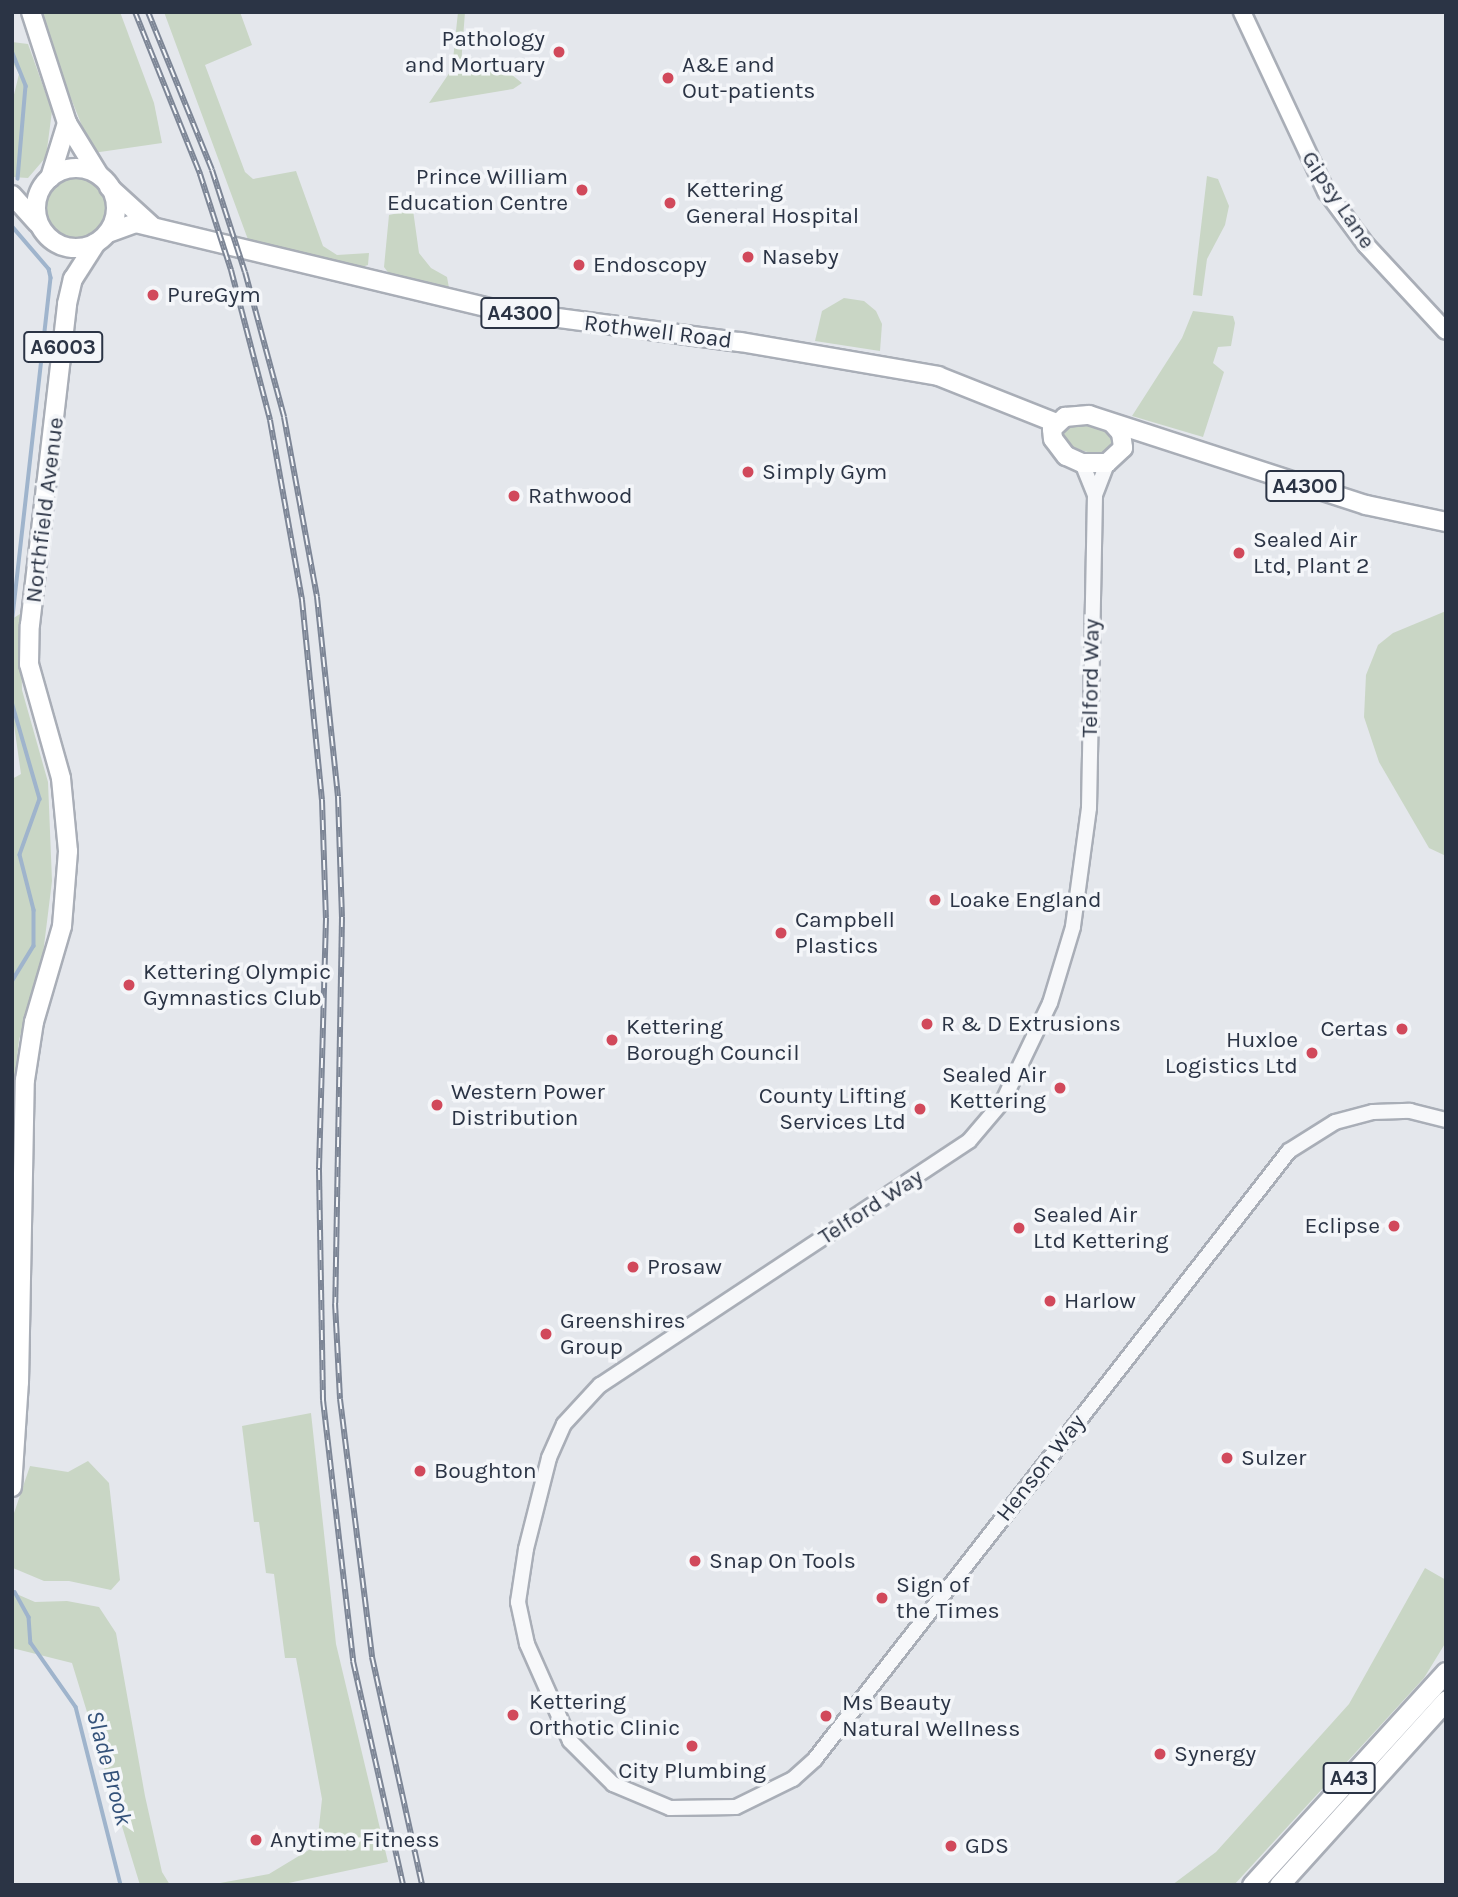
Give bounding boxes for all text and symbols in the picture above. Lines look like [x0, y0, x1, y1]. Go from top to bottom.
place label: Pathology and Mortuary [405, 25, 545, 79]
marker: Pathology and Mortuary [551, 44, 567, 60]
place label: A&E and Out-patients [682, 51, 815, 105]
marker: A&E and Out-patients [660, 70, 676, 86]
street label: Gipsy Lane [1295, 146, 1381, 254]
place label: Prince William Education Centre [387, 163, 568, 217]
place label: Kettering General Hospital [686, 176, 859, 230]
marker: Prince William Education Centre [574, 182, 590, 198]
marker: Kettering General Hospital [660, 193, 680, 213]
place label: Naseby [762, 243, 839, 271]
marker: Naseby [740, 249, 756, 265]
place label: Endoscopy [593, 251, 707, 279]
marker: Endoscopy [571, 257, 587, 273]
place label: PureGym [167, 281, 261, 309]
marker: PureGym [145, 287, 161, 303]
road number: A4300 [480, 296, 560, 330]
street label: Rothwell Road [582, 309, 734, 355]
road number: A6003 [23, 330, 103, 364]
street label: Northfield Avenue [20, 416, 70, 604]
place label: Simply Gym [762, 458, 887, 486]
marker: Simply Gym [740, 464, 756, 480]
road number: A4300 [1265, 468, 1345, 504]
place label: Rathwood [528, 482, 633, 510]
marker: Rathwood [506, 488, 522, 504]
place label: Sealed Air Ltd, Plant 2 [1253, 526, 1369, 580]
marker: Sealed Air Ltd, Plant 2 [1231, 545, 1247, 561]
street label: Telford Way [1076, 618, 1106, 738]
place label: Loake England [949, 886, 1102, 914]
marker: Loake England [927, 892, 943, 908]
place label: Campbell Plastics [795, 906, 895, 960]
marker: Campbell Plastics [773, 925, 789, 941]
place label: Kettering Olympic Gymnastics Club [143, 958, 331, 1012]
marker: Kettering Olympic Gymnastics Club [121, 977, 137, 993]
place label: R & D Extrusions [941, 1010, 1121, 1038]
place label: Kettering Borough Council [626, 1013, 800, 1067]
place label: Certas [1320, 1015, 1388, 1043]
marker: R & D Extrusions [919, 1016, 935, 1032]
marker: Certas [1394, 1021, 1410, 1037]
place label: Huxloe Logistics Ltd [1165, 1026, 1298, 1080]
marker: Kettering Borough Council [604, 1032, 620, 1048]
marker: Huxloe Logistics Ltd [1304, 1045, 1320, 1061]
place label: Sealed Air Kettering [942, 1061, 1046, 1115]
place label: Western Power Distribution [451, 1078, 605, 1132]
marker: Sealed Air Kettering [1052, 1080, 1068, 1096]
place label: County Lifting Services Ltd [759, 1082, 906, 1136]
marker: Western Power Distribution [429, 1097, 445, 1113]
marker: County Lifting Services Ltd [912, 1101, 928, 1117]
street label: Telford Way [814, 1163, 928, 1251]
place label: Sealed Air Ltd Kettering [1033, 1201, 1168, 1255]
place label: Eclipse [1305, 1212, 1380, 1240]
marker: Eclipse [1386, 1218, 1402, 1234]
marker: Sealed Air Ltd Kettering [1011, 1220, 1027, 1236]
place label: Prosaw [647, 1253, 722, 1281]
marker: Prosaw [625, 1259, 641, 1275]
place label: Harlow [1064, 1287, 1136, 1315]
marker: Harlow [1042, 1293, 1058, 1309]
place label: Greenshires Group [560, 1307, 686, 1361]
marker: Greenshires Group [538, 1326, 554, 1342]
street label: Henson Way [991, 1409, 1091, 1527]
place label: Sulzer [1241, 1444, 1306, 1472]
marker: Sulzer [1219, 1450, 1235, 1466]
place label: Boughton [434, 1457, 537, 1485]
marker: Boughton [412, 1463, 428, 1479]
place label: Snap On Tools [709, 1547, 856, 1575]
marker: Snap On Tools [687, 1553, 703, 1569]
place label: Sign of the Times [896, 1571, 1000, 1625]
marker: Sign of the Times [874, 1590, 890, 1606]
place label: Kettering Orthotic Clinic [529, 1688, 680, 1742]
place label: Ms Beauty Natural Wellness [842, 1689, 1020, 1743]
marker: Kettering Orthotic Clinic [503, 1705, 523, 1725]
marker: Ms Beauty Natural Wellness [816, 1706, 836, 1726]
water label: Slade Brook [80, 1707, 138, 1829]
marker: City Plumbing [684, 1738, 700, 1754]
place label: Synergy [1174, 1740, 1256, 1768]
marker: Synergy [1152, 1746, 1168, 1762]
place label: City Plumbing [618, 1757, 766, 1785]
road number: A43 [1321, 1760, 1377, 1796]
place label: Anytime Fitness [270, 1826, 440, 1854]
marker: Anytime Fitness [248, 1832, 264, 1848]
place label: GDS [965, 1832, 1009, 1860]
marker: GDS [943, 1838, 959, 1854]

